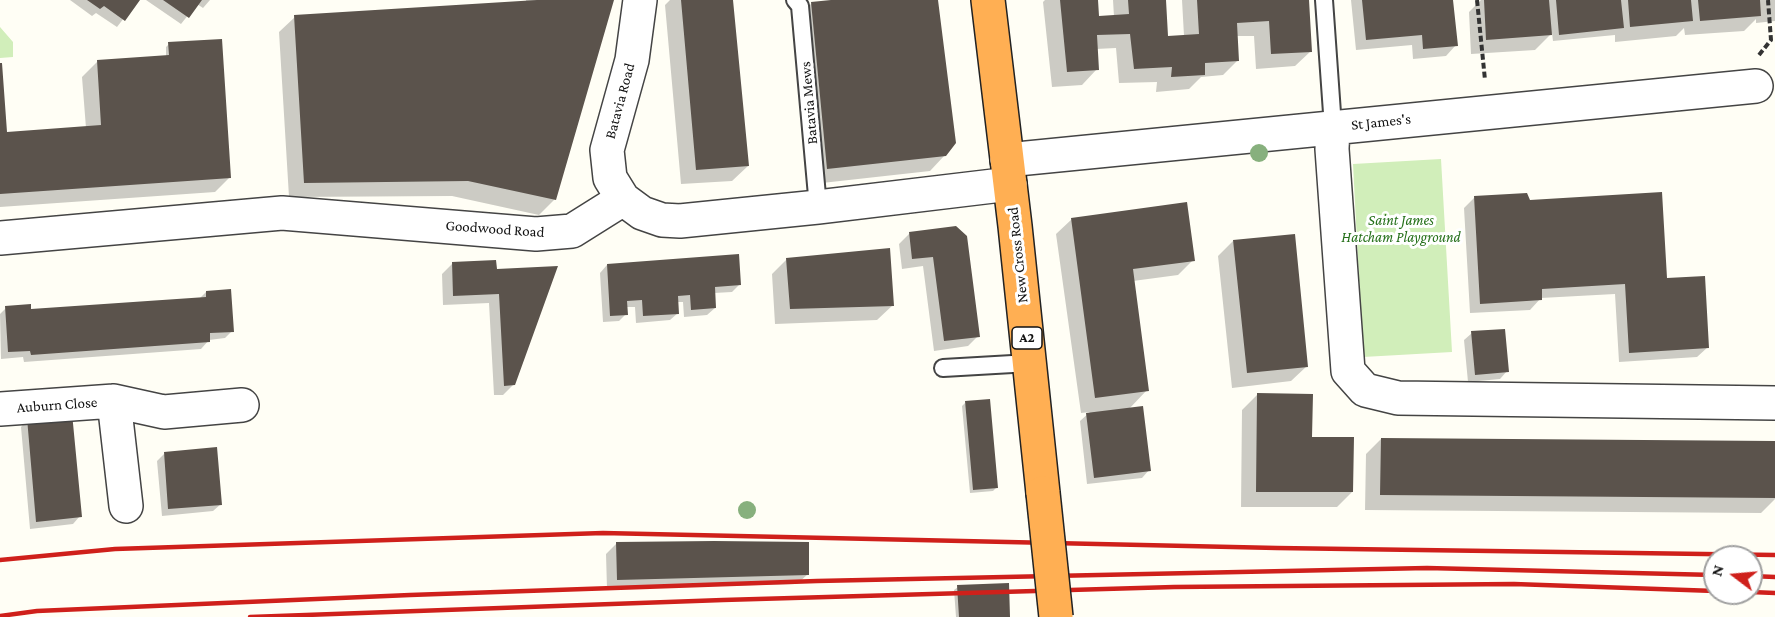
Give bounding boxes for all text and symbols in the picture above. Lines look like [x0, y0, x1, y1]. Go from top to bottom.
street label: Batavia Road [601, 61, 639, 141]
street label: Batavia Mews [796, 61, 822, 145]
street label: St James's [1350, 110, 1412, 134]
street label: New Cross Road [1004, 206, 1032, 304]
park label: Saint James Hatcham Playground [1341, 211, 1461, 246]
street label: Goodwood Road [445, 217, 545, 241]
road number: A2 [1012, 327, 1042, 349]
street label: Auburn Close [16, 393, 98, 417]
north arrow [1703, 545, 1763, 605]
text: N [1707, 563, 1727, 578]

